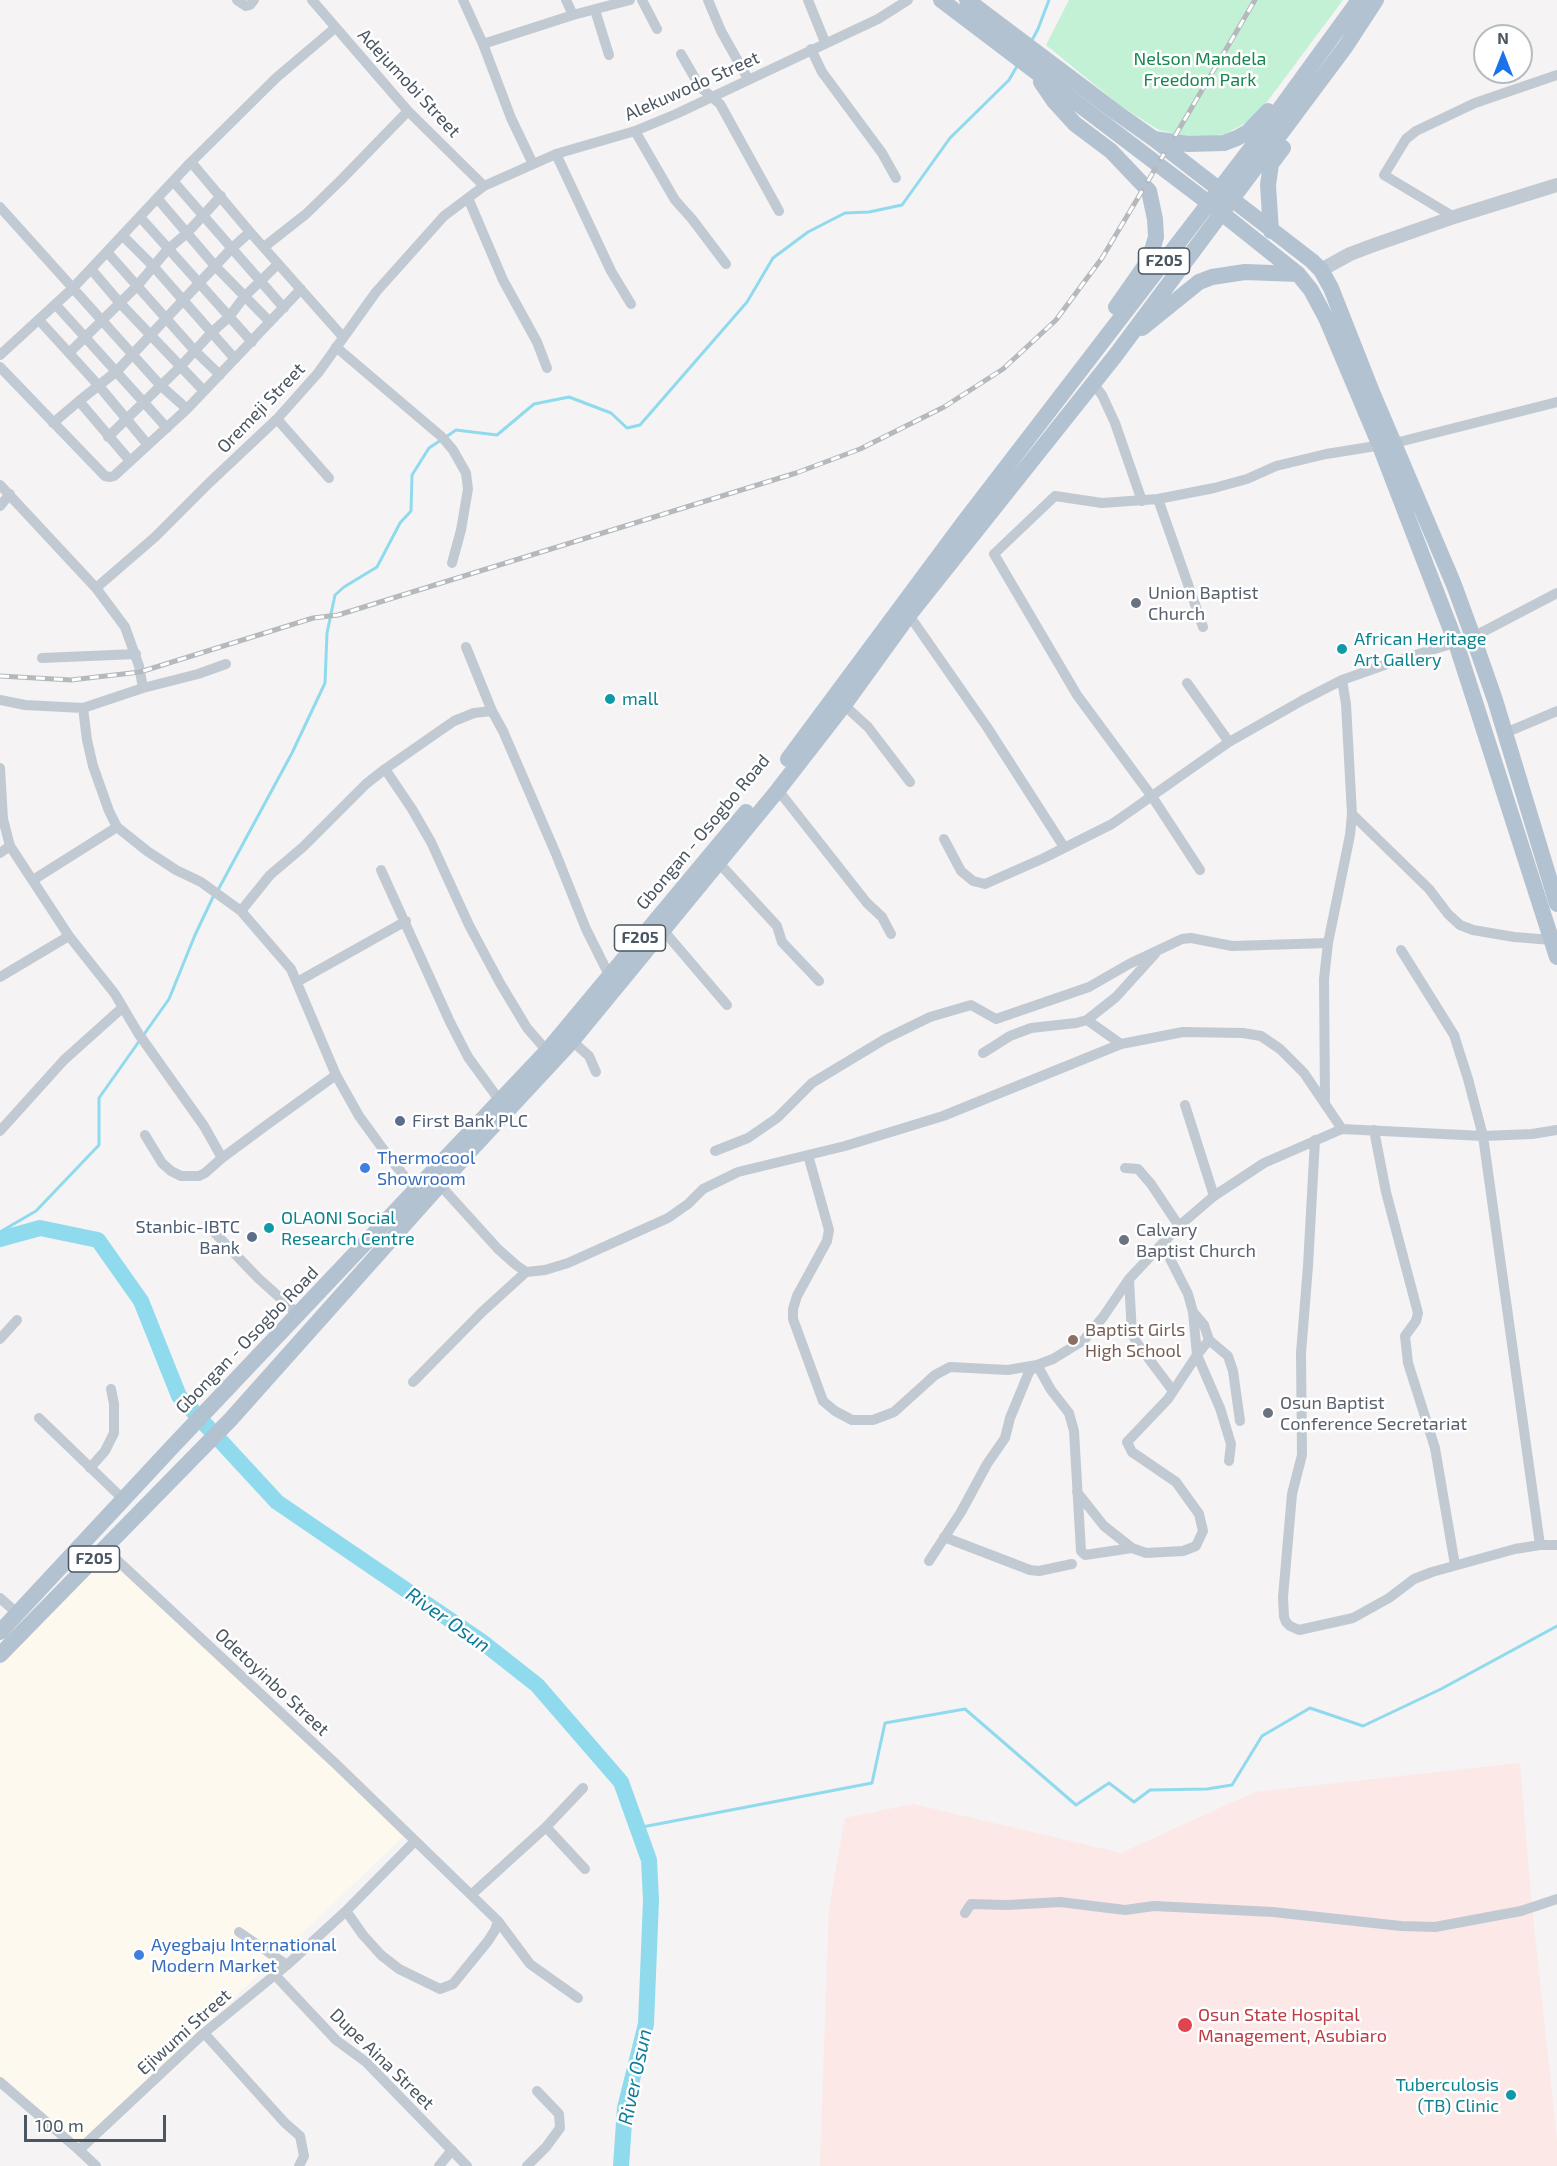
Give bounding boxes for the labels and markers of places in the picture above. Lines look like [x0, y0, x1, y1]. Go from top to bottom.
place label: Union Baptist Church [1148, 582, 1258, 624]
marker: Union Baptist Church [1129, 596, 1143, 610]
place label: African Heritage Art Gallery [1354, 628, 1486, 670]
marker: African Heritage Art Gallery [1335, 642, 1349, 656]
place label: mall [622, 688, 658, 710]
marker: mall [603, 692, 617, 706]
place label: First Bank PLC [412, 1110, 528, 1132]
marker: First Bank PLC [393, 1114, 407, 1128]
place label: Thermocool Showroom [377, 1147, 475, 1190]
marker: Thermocool Showroom [358, 1161, 372, 1175]
place label: OLAONI Social Research Centre [281, 1207, 415, 1250]
place label: Stanbic-IBTC Bank [135, 1216, 240, 1258]
place label: Calvary Baptist Church [1136, 1219, 1256, 1262]
marker: OLAONI Social Research Centre [262, 1221, 276, 1235]
marker: Stanbic-IBTC Bank [245, 1230, 259, 1244]
marker: Calvary Baptist Church [1117, 1233, 1131, 1247]
place label: Baptist Girls High School [1085, 1319, 1185, 1362]
marker: Baptist Girls High School [1066, 1333, 1080, 1347]
place label: Osun Baptist Conference Secretariat [1280, 1392, 1467, 1434]
marker: Osun Baptist Conference Secretariat [1261, 1406, 1275, 1420]
place label: Ayegbaju International Modern Market [151, 1934, 336, 1976]
marker: Ayegbaju International Modern Market [132, 1948, 146, 1962]
place label: Osun State Hospital Management, Asubiaro [1198, 2004, 1387, 2046]
marker: Osun State Hospital Management, Asubiaro [1176, 2016, 1194, 2034]
place label: Tuberculosis (TB) Clinic [1396, 2074, 1499, 2116]
marker: Tuberculosis (TB) Clinic [1504, 2088, 1518, 2102]

